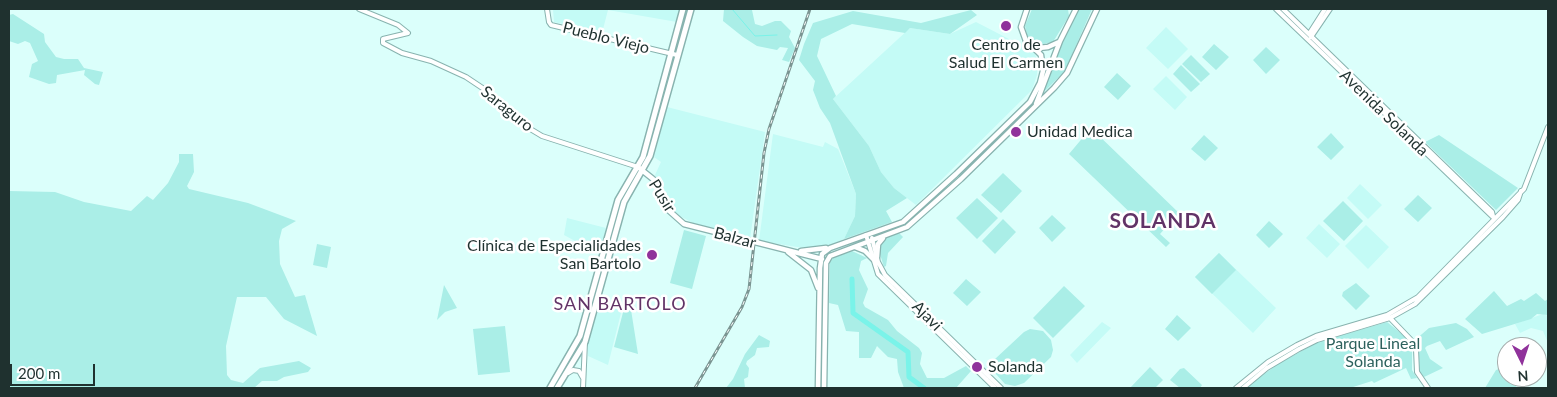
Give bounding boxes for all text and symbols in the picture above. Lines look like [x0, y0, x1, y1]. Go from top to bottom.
street label: Pueblo Viejo [561, 18, 651, 58]
marker: Centro de Salud El Carmen [999, 19, 1013, 33]
place label: Centro de Salud El Carmen [949, 35, 1063, 73]
street label: Avenida Solanda [1336, 66, 1432, 160]
street label: Saraguro [477, 82, 537, 136]
place label: Unidad Medica [1027, 122, 1133, 142]
marker: Unidad Medica [1009, 125, 1023, 139]
street label: Pusir [645, 176, 679, 216]
district label: SOLANDA [1109, 208, 1217, 234]
street label: Balzar [712, 223, 758, 253]
place label: Clínica de Especialidades San Bartolo [467, 236, 641, 274]
marker: Clínica de Especialidades San Bartolo [645, 248, 659, 262]
district label: SAN BARTOLO [552, 293, 688, 315]
street label: Ajavi [908, 297, 946, 335]
park label: Parque Lineal Solanda [1326, 334, 1420, 372]
north arrow [1497, 337, 1547, 387]
scale bar [12, 354, 98, 386]
place label: Solanda [988, 357, 1043, 377]
marker: Solanda [970, 360, 984, 374]
text: 200 m [18, 364, 60, 382]
text: N [1517, 368, 1529, 385]

